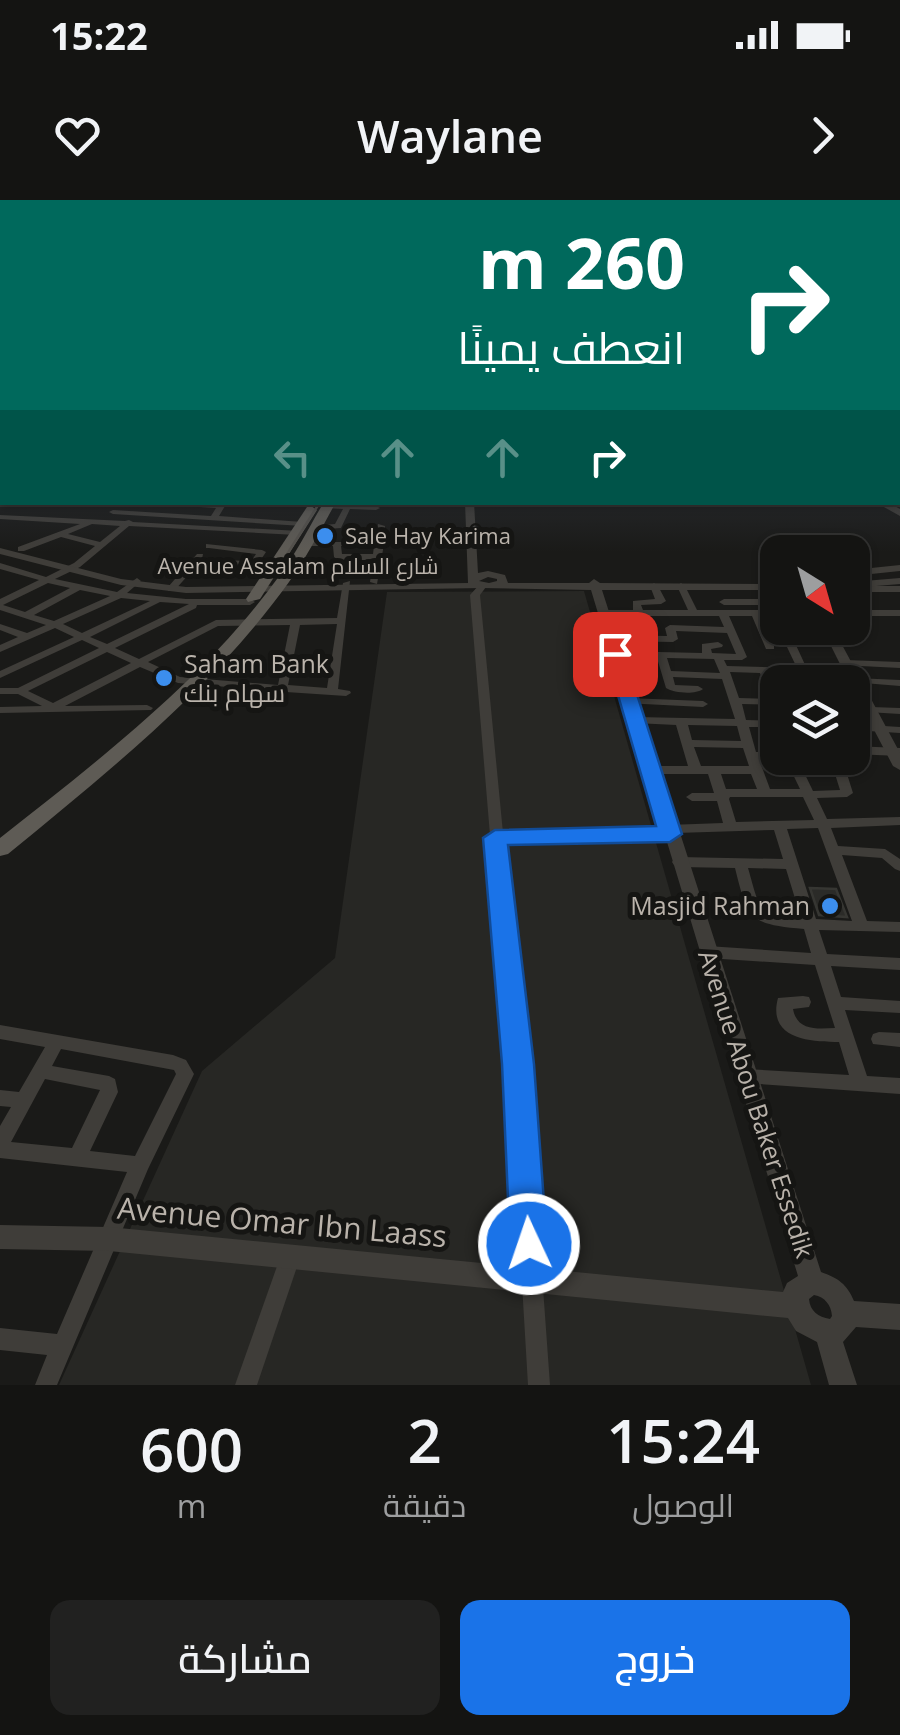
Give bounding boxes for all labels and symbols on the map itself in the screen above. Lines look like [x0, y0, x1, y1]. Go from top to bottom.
place label: Sale Hay Karima [345, 520, 511, 550]
marker: Sale Hay Karima [314, 525, 336, 547]
north arrow [760, 535, 870, 645]
street label: Avenue Assalam شارع السلام [157, 550, 439, 582]
pin [573, 612, 658, 697]
place label: Saham Bank سهام بنك [184, 646, 329, 711]
marker: Saham Bank سهام بنك [153, 667, 175, 689]
place label: Masjid Rahman [630, 888, 810, 922]
marker: Masjid Rahman [819, 895, 841, 917]
street label: Avenue Abou Baker Essedik [691, 945, 823, 1262]
street label: Avenue Omar Ibn Laass [116, 1187, 449, 1256]
position arrow [477, 1192, 581, 1296]

